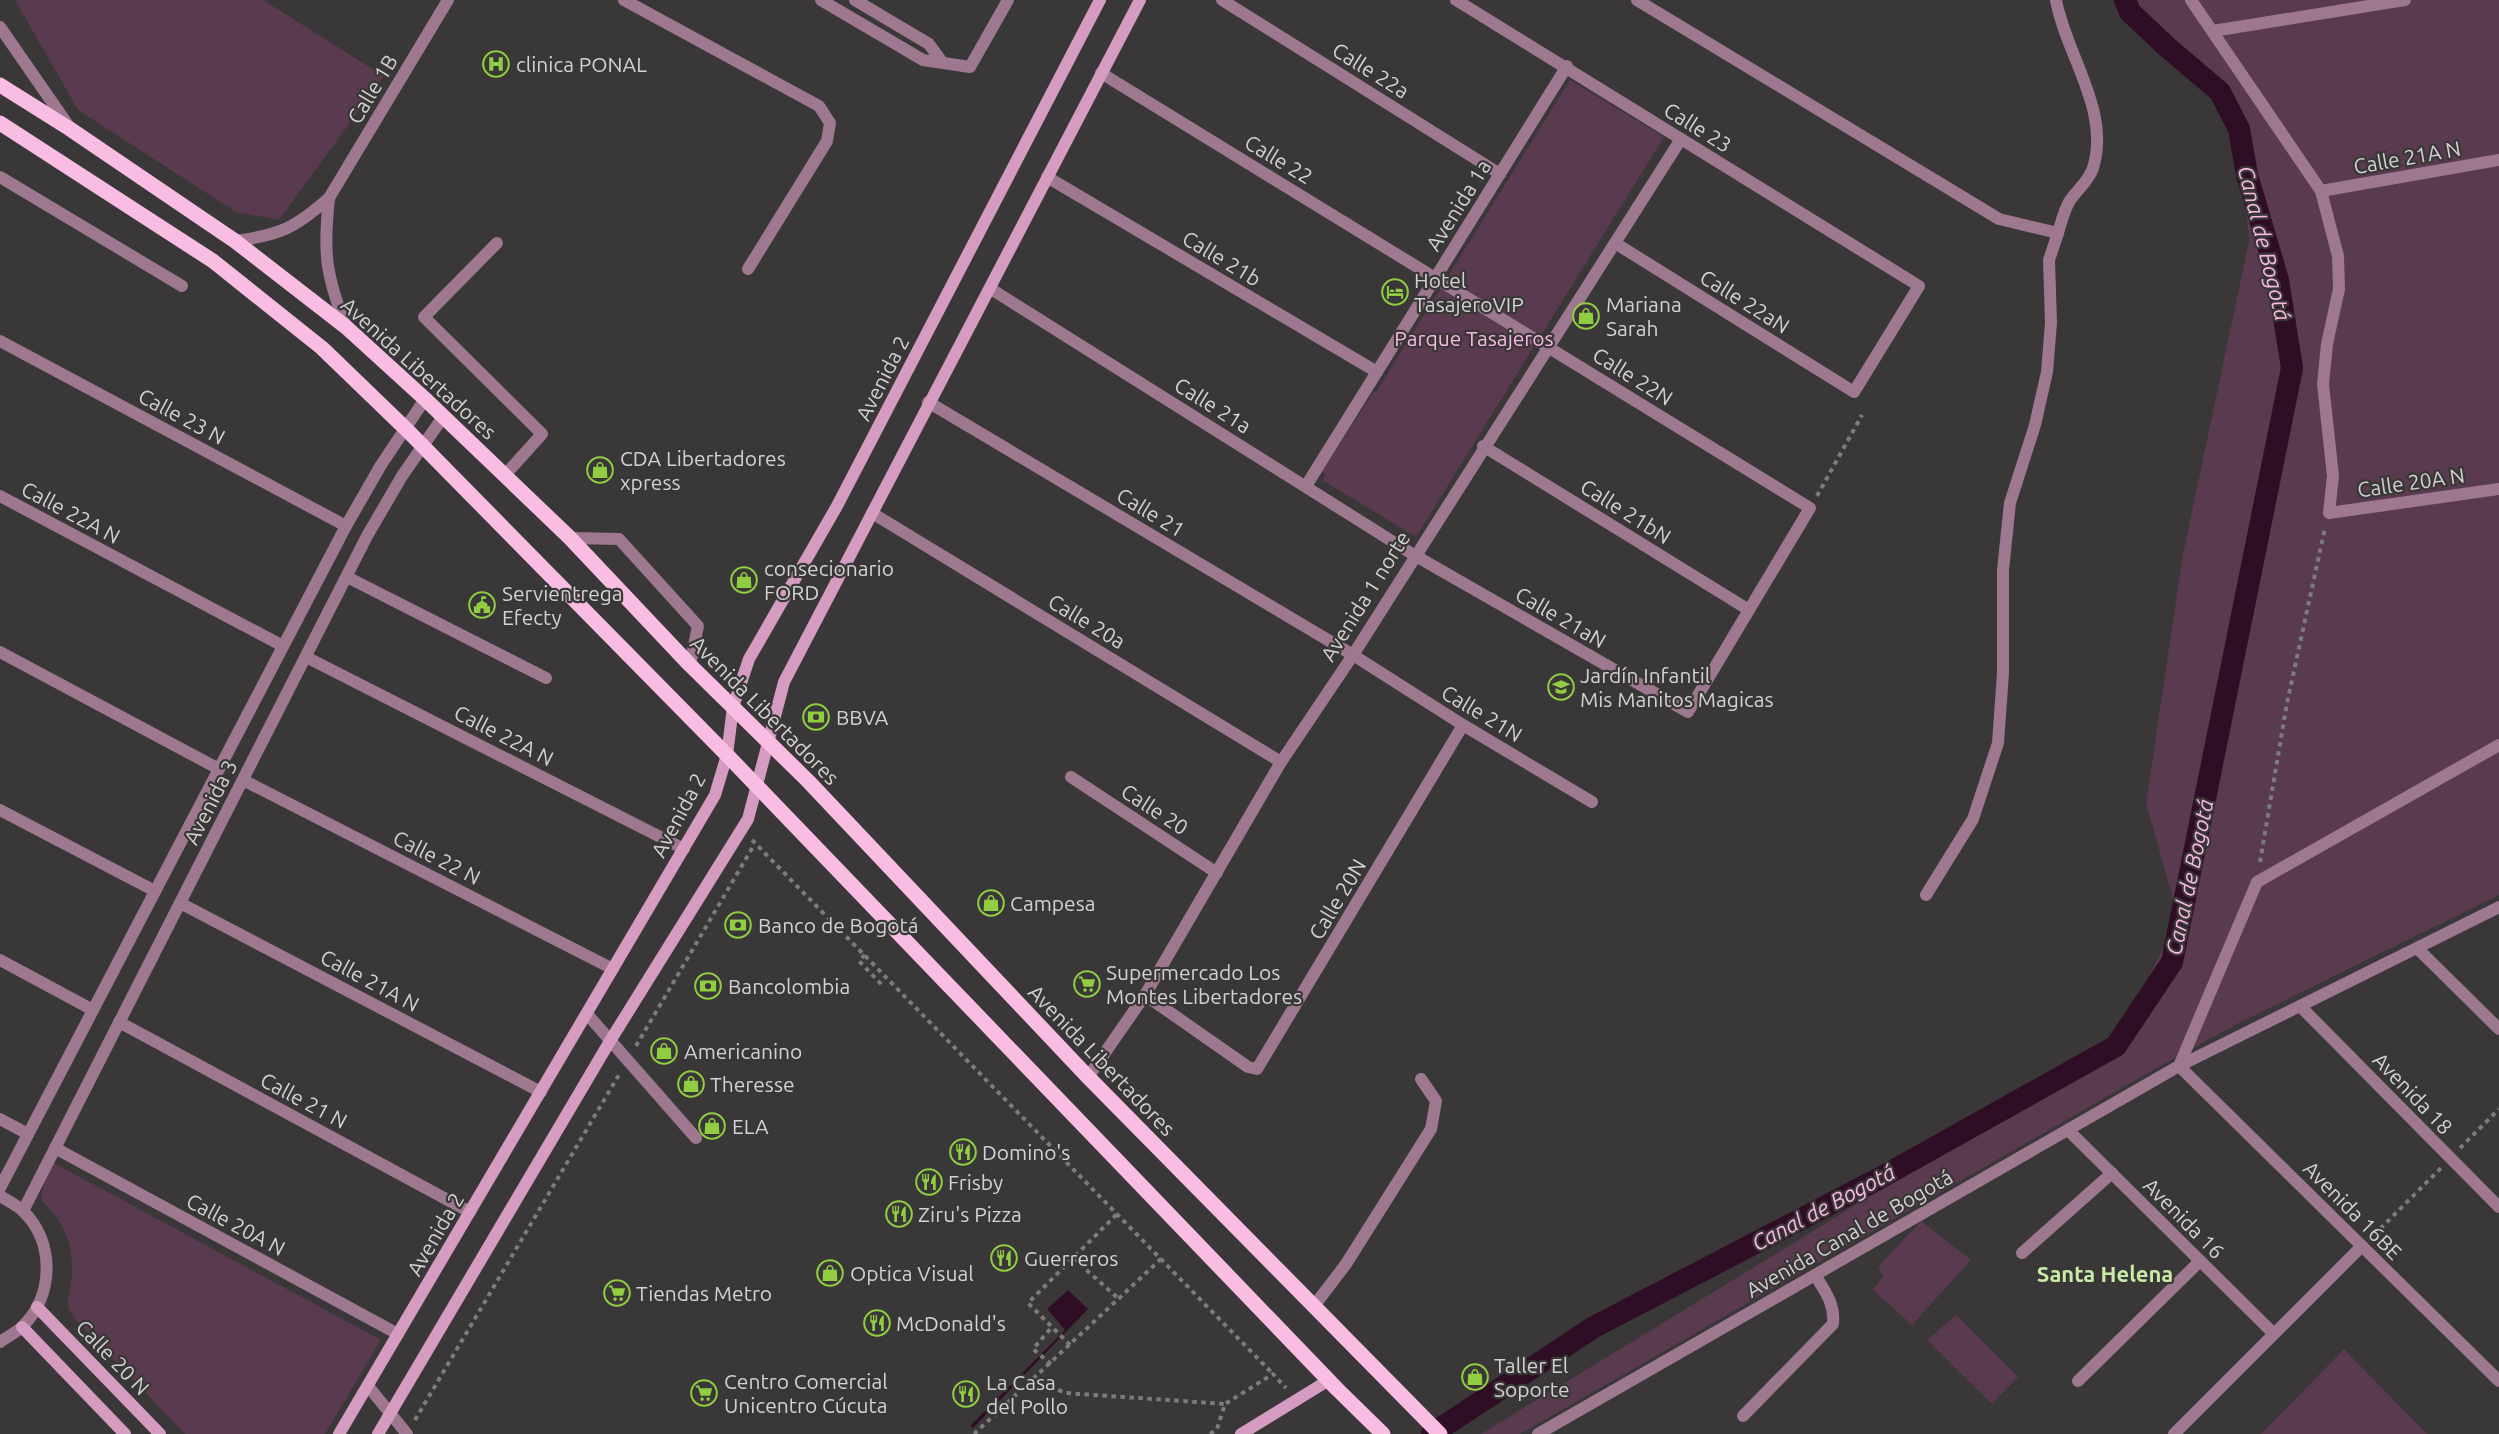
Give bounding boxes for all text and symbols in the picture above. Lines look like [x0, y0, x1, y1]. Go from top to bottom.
street label: Calle 22a [1328, 37, 1414, 103]
hospital icon: clinica PONAL [481, 49, 511, 79]
street label: Calle 1B [342, 50, 402, 128]
place label: clinica PONAL [516, 52, 647, 76]
street label: Calle 23 [1660, 97, 1736, 157]
street label: Calle 22 [1241, 129, 1317, 189]
street label: Calle 21A N [2352, 136, 2462, 178]
street label: Avenida 1a [1421, 155, 1495, 255]
water label: Canal de Bogotá [2234, 163, 2296, 323]
street label: Calle 21b [1178, 225, 1266, 291]
street label: Calle 22aN [1696, 264, 1794, 338]
place label: Hotel TasajeroVIP [1414, 268, 1524, 316]
hotel icon: Hotel TasajeroVIP [1380, 277, 1410, 307]
street label: Avenida Libertadores [337, 292, 501, 444]
place label: Mariana Sarah [1606, 292, 1682, 340]
shop icon: Mariana Sarah [1571, 301, 1601, 331]
park label: Parque Tasajeros [1394, 326, 1554, 350]
street label: Avenida 2 [850, 332, 914, 424]
street label: Calle 22N [1589, 342, 1677, 410]
street label: Calle 21a [1170, 372, 1256, 438]
street label: Calle 23 N [135, 383, 229, 449]
place label: CDA Libertadores xpress [620, 446, 786, 494]
shop icon: CDA Libertadores xpress [585, 455, 615, 485]
street label: Calle 20A N [2356, 463, 2466, 501]
street label: Calle 21bN [1576, 474, 1676, 548]
street label: Calle 22A N [18, 476, 124, 548]
street label: Calle 21 [1113, 482, 1189, 542]
street label: Avenida 1 norte [1315, 527, 1415, 665]
place label: consecionario FORD [764, 556, 894, 604]
shop icon: consecionario FORD [729, 565, 759, 595]
place label: Servientrega Efecty [502, 581, 623, 629]
street label: Calle 21aN [1511, 581, 1611, 653]
street label: Calle 20a [1044, 589, 1130, 653]
public building icon: Servientrega Efecty [467, 590, 497, 620]
street label: Avenida Libertadores [686, 631, 844, 789]
place label: Jardín Infantil Mis Manitos Magicas [1580, 663, 1774, 711]
school or university icon: Jardín Infantil Mis Manitos Magicas [1546, 672, 1576, 702]
street label: Calle 21N [1437, 680, 1527, 746]
street label: Calle 22A N [450, 700, 558, 770]
bank icon: BBVA [801, 702, 831, 732]
place label: BBVA [836, 705, 889, 729]
street label: Avenida 3 [178, 756, 242, 848]
street label: Avenida 2 [646, 769, 710, 861]
street label: Calle 20 [1117, 779, 1193, 839]
water label: Canal de Bogotá [2160, 797, 2218, 957]
street label: Calle 22 N [389, 825, 485, 889]
street label: Calle 20N [1304, 854, 1370, 944]
shop icon: Campesa [976, 888, 1006, 918]
place label: Campesa [1010, 891, 1096, 915]
bank icon: Banco de Bogotá [723, 910, 753, 940]
place label: Banco de Bogotá [758, 913, 919, 937]
street label: Calle 21A N [317, 944, 423, 1016]
place label: Supermercado Los Montes Libertadores [1106, 960, 1302, 1008]
supermarket icon: Supermercado Los Montes Libertadores [1072, 969, 1102, 999]
bank icon: Bancolombia [693, 971, 723, 1001]
place label: Bancolombia [728, 974, 850, 998]
street label: Avenida Libertadores [1024, 980, 1180, 1140]
shop icon: Americanino [649, 1036, 679, 1066]
place label: Americanino [684, 1039, 802, 1063]
street label: Avenida 18 [2368, 1047, 2458, 1139]
street label: Calle 21 N [257, 1067, 351, 1133]
shop icon: Theresse [676, 1069, 706, 1099]
place label: Theresse [710, 1072, 795, 1096]
shop icon: ELA [697, 1111, 727, 1141]
place label: ELA [732, 1114, 769, 1138]
restaurant icon: Domino's [948, 1137, 978, 1167]
place label: Domino's [982, 1140, 1070, 1164]
street label: Avenida 16BE [2299, 1156, 2407, 1264]
water label: Canal de Bogotá [1747, 1159, 1899, 1255]
street label: Avenida Canal de Bogotá [1741, 1164, 1957, 1302]
restaurant icon: Frisby [914, 1167, 944, 1197]
place label: Frisby [948, 1170, 1003, 1194]
street label: Avenida 16 [2139, 1173, 2229, 1263]
street label: Calle 20A N [183, 1188, 289, 1260]
street label: Avenida 2 [402, 1188, 468, 1280]
restaurant icon: Ziru's Pizza [884, 1199, 914, 1229]
place label: Ziru's Pizza [918, 1202, 1022, 1226]
restaurant icon: Guerreros [989, 1243, 1019, 1273]
place label: Guerreros [1024, 1246, 1118, 1270]
shop icon: Optica Visual [815, 1258, 845, 1288]
place label: Optica Visual [850, 1261, 974, 1285]
district label: Santa Helena [2037, 1261, 2173, 1286]
supermarket icon: Tiendas Metro [602, 1278, 632, 1308]
place label: Tiendas Metro [636, 1281, 772, 1305]
restaurant icon: McDonald's [862, 1308, 892, 1338]
place label: McDonald's [896, 1311, 1006, 1335]
street label: Calle 20 N [72, 1315, 154, 1399]
place label: Taller El Soporte [1494, 1353, 1570, 1401]
shop icon: Taller El Soporte [1460, 1362, 1490, 1392]
place label: Centro Comercial Unicentro Cúcuta [724, 1369, 888, 1417]
place label: La Casa del Pollo [986, 1370, 1068, 1418]
supermarket icon: Centro Comercial Unicentro Cúcuta [689, 1378, 719, 1408]
restaurant icon: La Casa del Pollo [951, 1379, 981, 1409]

